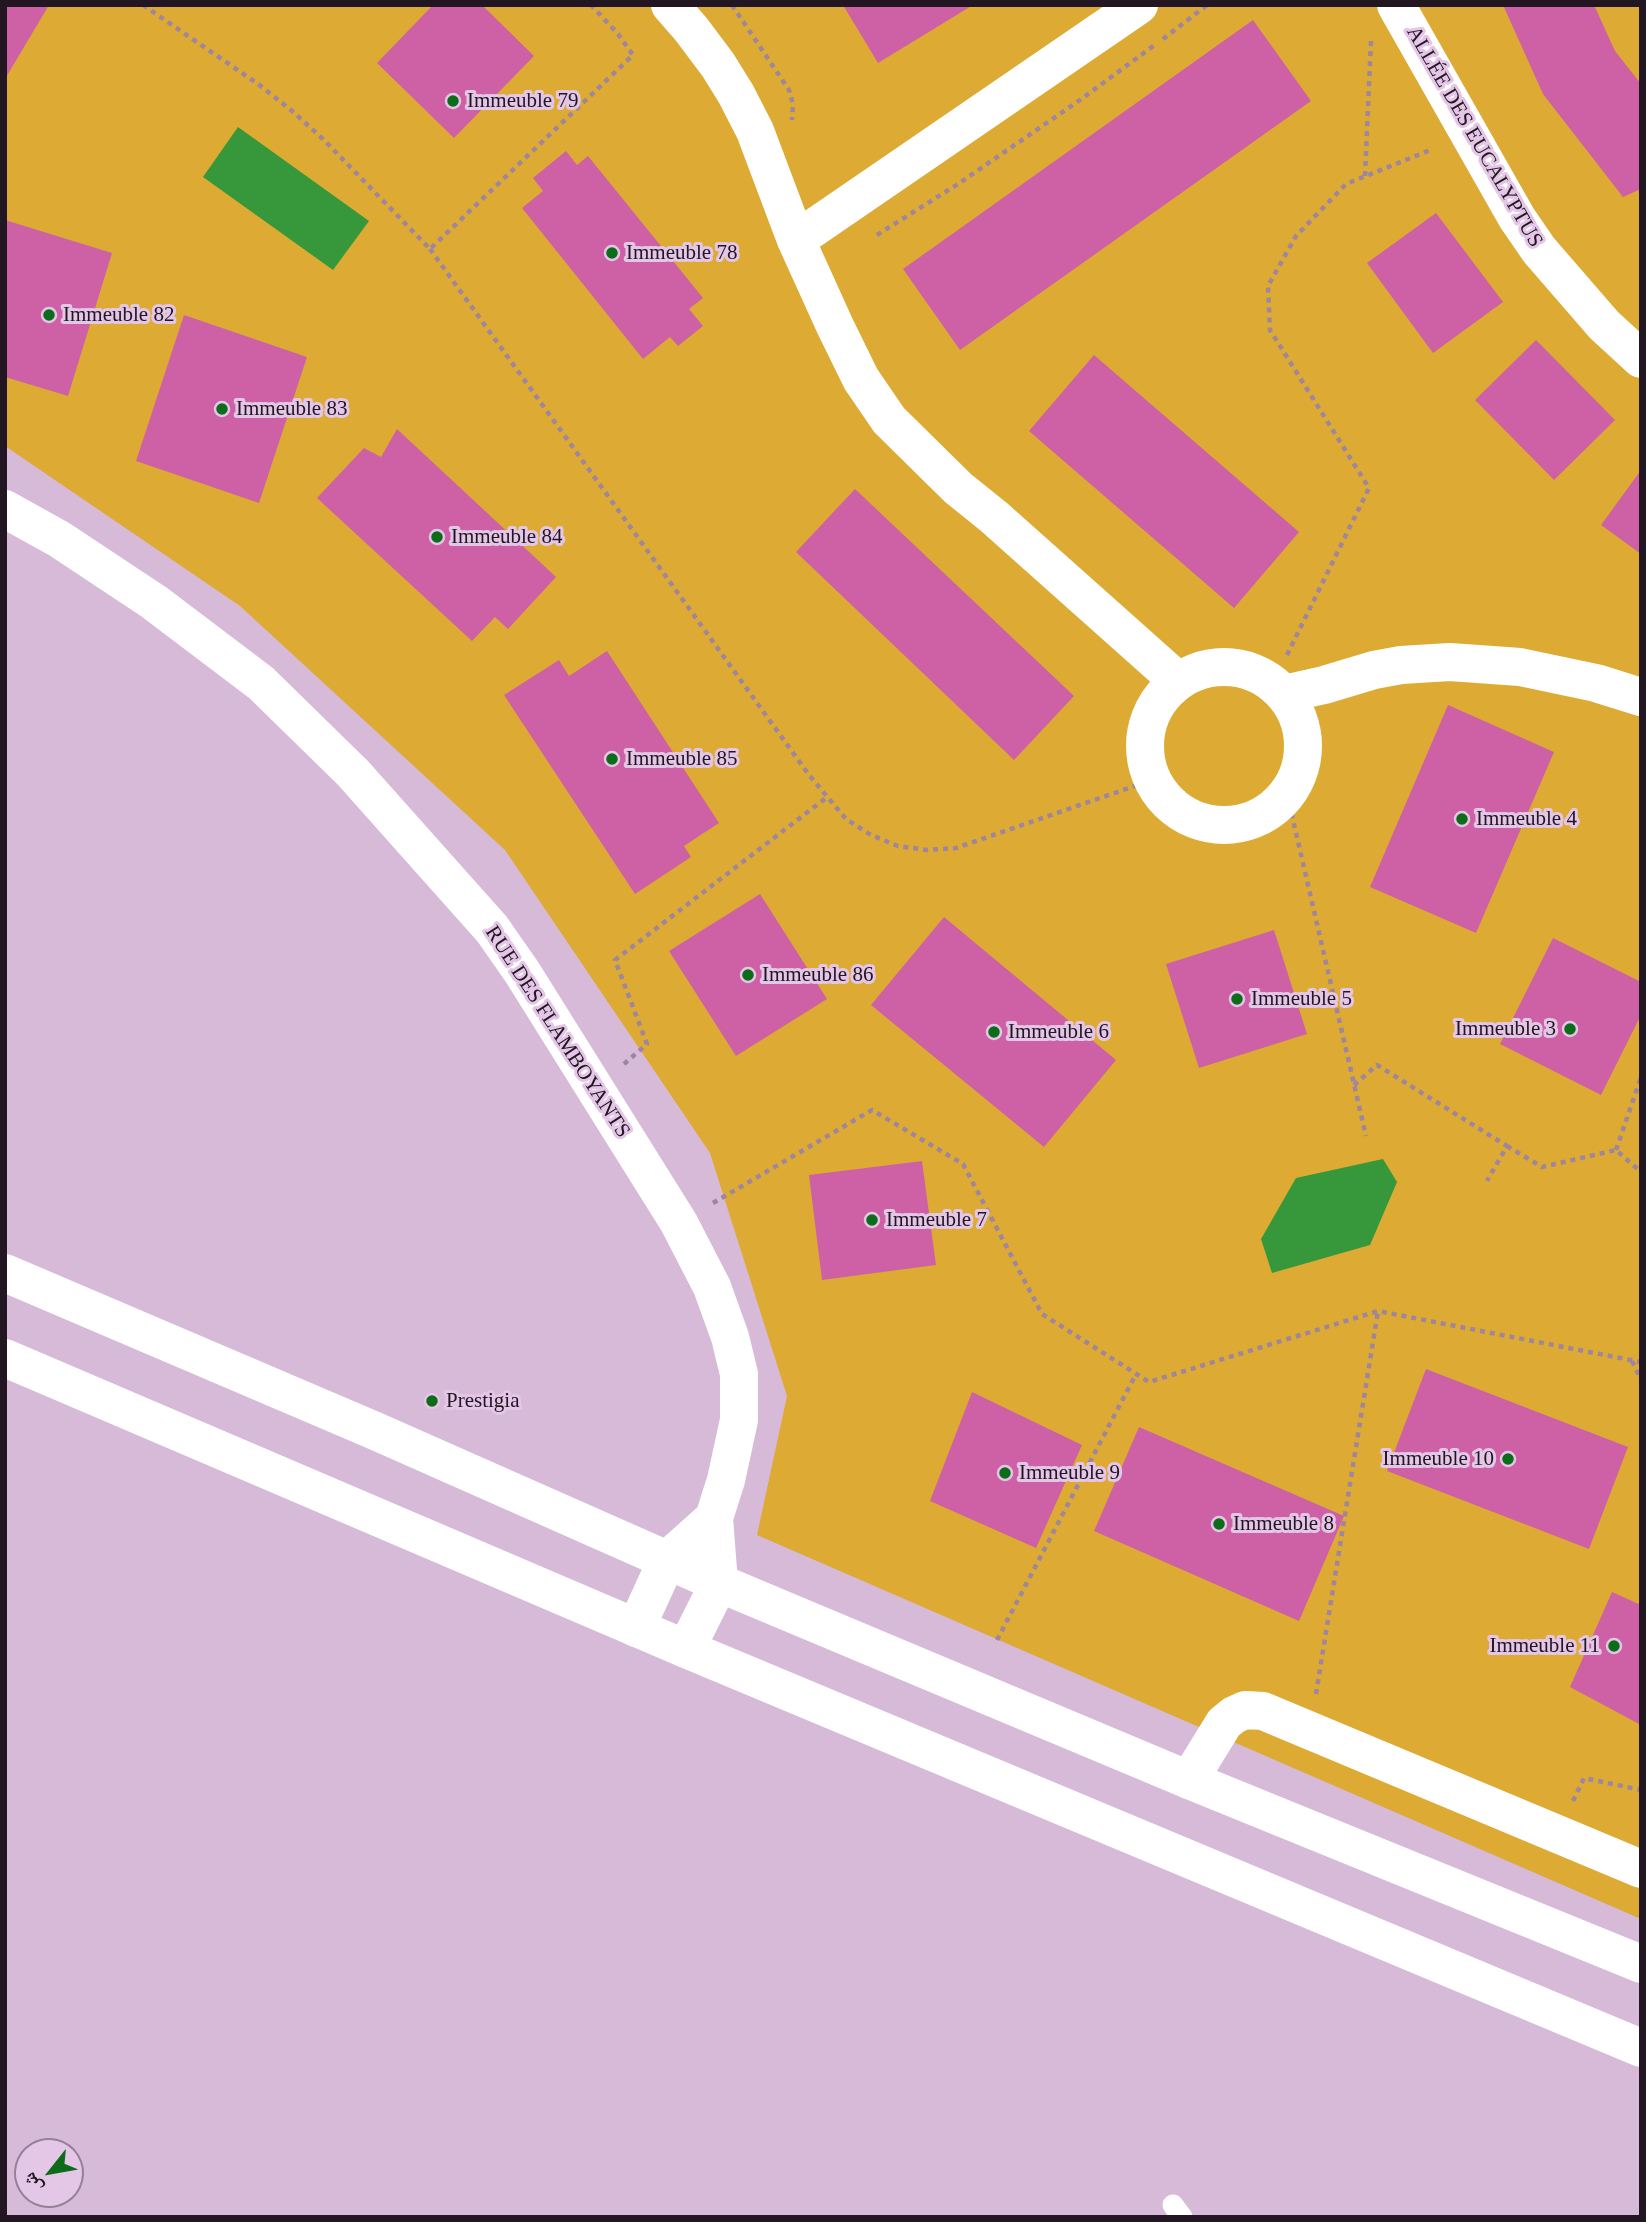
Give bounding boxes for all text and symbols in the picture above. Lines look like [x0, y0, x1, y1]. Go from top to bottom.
street label: ALLÉE DES EUCALYPTUS [1400, 22, 1548, 252]
place label: Immeuble 79 [467, 88, 578, 114]
marker: Immeuble 79 [445, 93, 461, 109]
place label: Immeuble 78 [626, 240, 737, 266]
marker: Immeuble 78 [604, 245, 620, 261]
place label: Immeuble 82 [63, 302, 174, 328]
marker: Immeuble 82 [41, 307, 57, 323]
place label: Immeuble 83 [236, 396, 347, 422]
marker: Immeuble 83 [214, 401, 230, 417]
place label: Immeuble 84 [451, 524, 562, 550]
marker: Immeuble 84 [429, 529, 445, 545]
place label: Immeuble 85 [626, 746, 737, 772]
marker: Immeuble 85 [604, 751, 620, 767]
place label: Immeuble 4 [1476, 806, 1577, 832]
marker: Immeuble 4 [1454, 811, 1470, 827]
street label: RUE DES FLAMBOYANTS [479, 921, 635, 1143]
place label: Immeuble 86 [762, 962, 873, 988]
marker: Immeuble 86 [740, 967, 756, 983]
place label: Immeuble 5 [1251, 986, 1352, 1012]
marker: Immeuble 5 [1229, 991, 1245, 1007]
place label: Immeuble 3 [1455, 1016, 1556, 1042]
place label: Immeuble 6 [1008, 1019, 1109, 1045]
marker: Immeuble 3 [1562, 1021, 1578, 1037]
marker: Immeuble 6 [986, 1024, 1002, 1040]
place label: Immeuble 7 [886, 1207, 987, 1233]
marker: Immeuble 7 [864, 1212, 880, 1228]
place label: Prestigia [446, 1388, 519, 1414]
marker: Prestigia [424, 1393, 440, 1409]
place label: Immeuble 10 [1383, 1446, 1494, 1472]
marker: Immeuble 10 [1500, 1451, 1516, 1467]
place label: Immeuble 9 [1019, 1460, 1120, 1486]
marker: Immeuble 9 [997, 1465, 1013, 1481]
place label: Immeuble 8 [1233, 1511, 1334, 1537]
marker: Immeuble 8 [1211, 1516, 1227, 1532]
place label: Immeuble 11 [1489, 1633, 1600, 1659]
marker: Immeuble 11 [1606, 1638, 1622, 1654]
north arrow [14, 2138, 84, 2208]
text: ش [18, 2169, 46, 2197]

